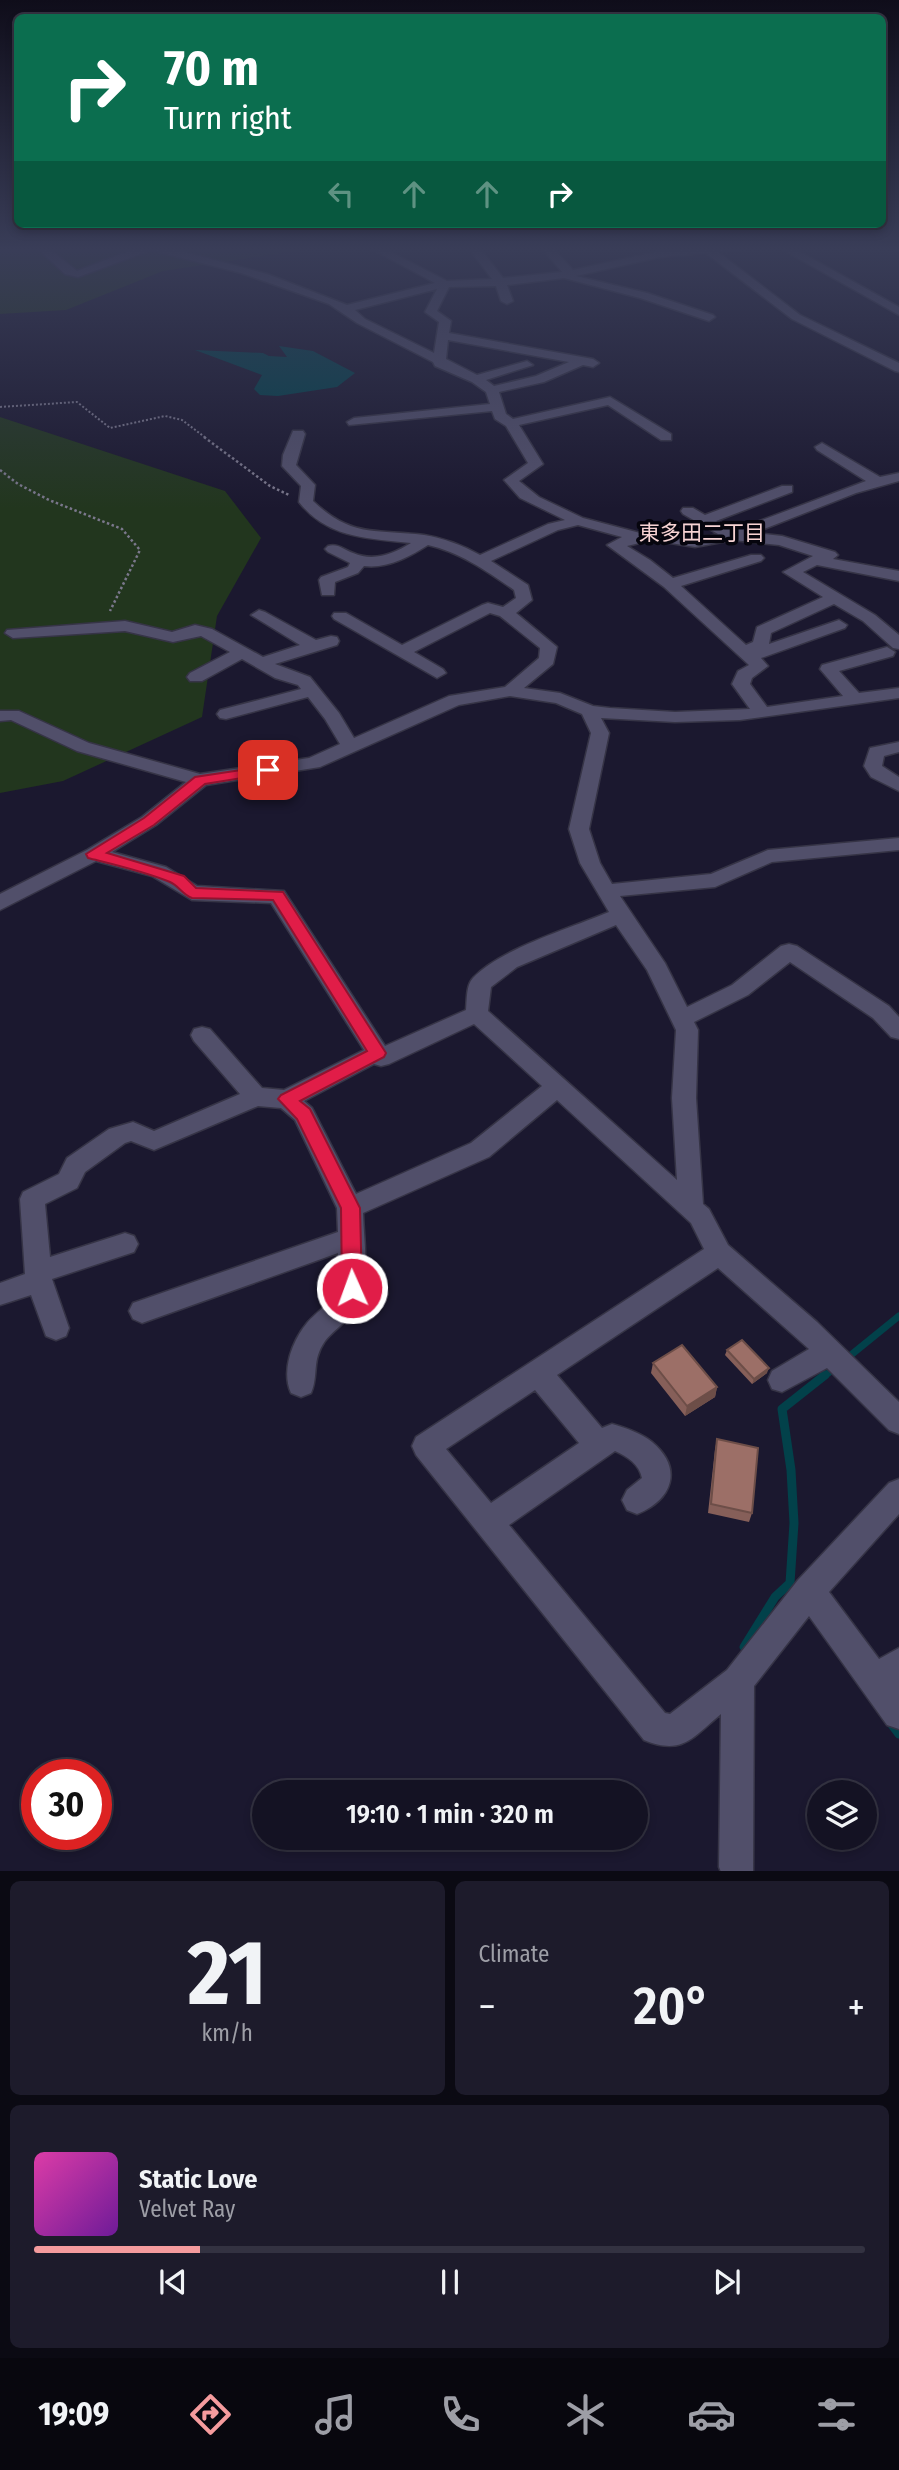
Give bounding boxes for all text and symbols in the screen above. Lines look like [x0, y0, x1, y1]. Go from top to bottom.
text: 70 m [164, 39, 259, 98]
icon: right [49, 42, 140, 133]
text: Turn right [164, 99, 291, 137]
icon: left [322, 175, 360, 213]
icon: ahead [395, 175, 433, 213]
icon: ahead [468, 175, 506, 213]
icon: right [541, 175, 579, 213]
district label: 東多田二丁目 [639, 520, 765, 546]
pin [238, 740, 298, 800]
icon: arrive [249, 751, 287, 789]
position arrow [315, 1251, 389, 1325]
speed limit sign: 30 [21, 1759, 112, 1850]
map controls [807, 1780, 877, 1850]
button: layers [807, 1780, 877, 1850]
text: 19:10 · 1 min · 320 m [346, 1799, 554, 1830]
text: 21 [188, 1919, 267, 2028]
text: Climate [479, 1940, 549, 1968]
text: 20° [634, 1975, 710, 2038]
text: − [479, 1984, 496, 2030]
text: + [848, 1984, 865, 2030]
text: km/h [202, 2019, 253, 2047]
text: Static Love [139, 2164, 257, 2195]
text: Velvet Ray [139, 2195, 235, 2223]
icon: previous [154, 2263, 192, 2301]
icon: pause [431, 2263, 469, 2301]
icon: next [708, 2263, 746, 2301]
icon: directions [186, 2390, 235, 2439]
icon: music [311, 2390, 360, 2439]
icon: phone [436, 2390, 485, 2439]
icon: climate [561, 2390, 610, 2439]
icon: car [687, 2390, 736, 2439]
icon: filters [812, 2390, 861, 2439]
text: 19:09 [38, 2395, 109, 2433]

